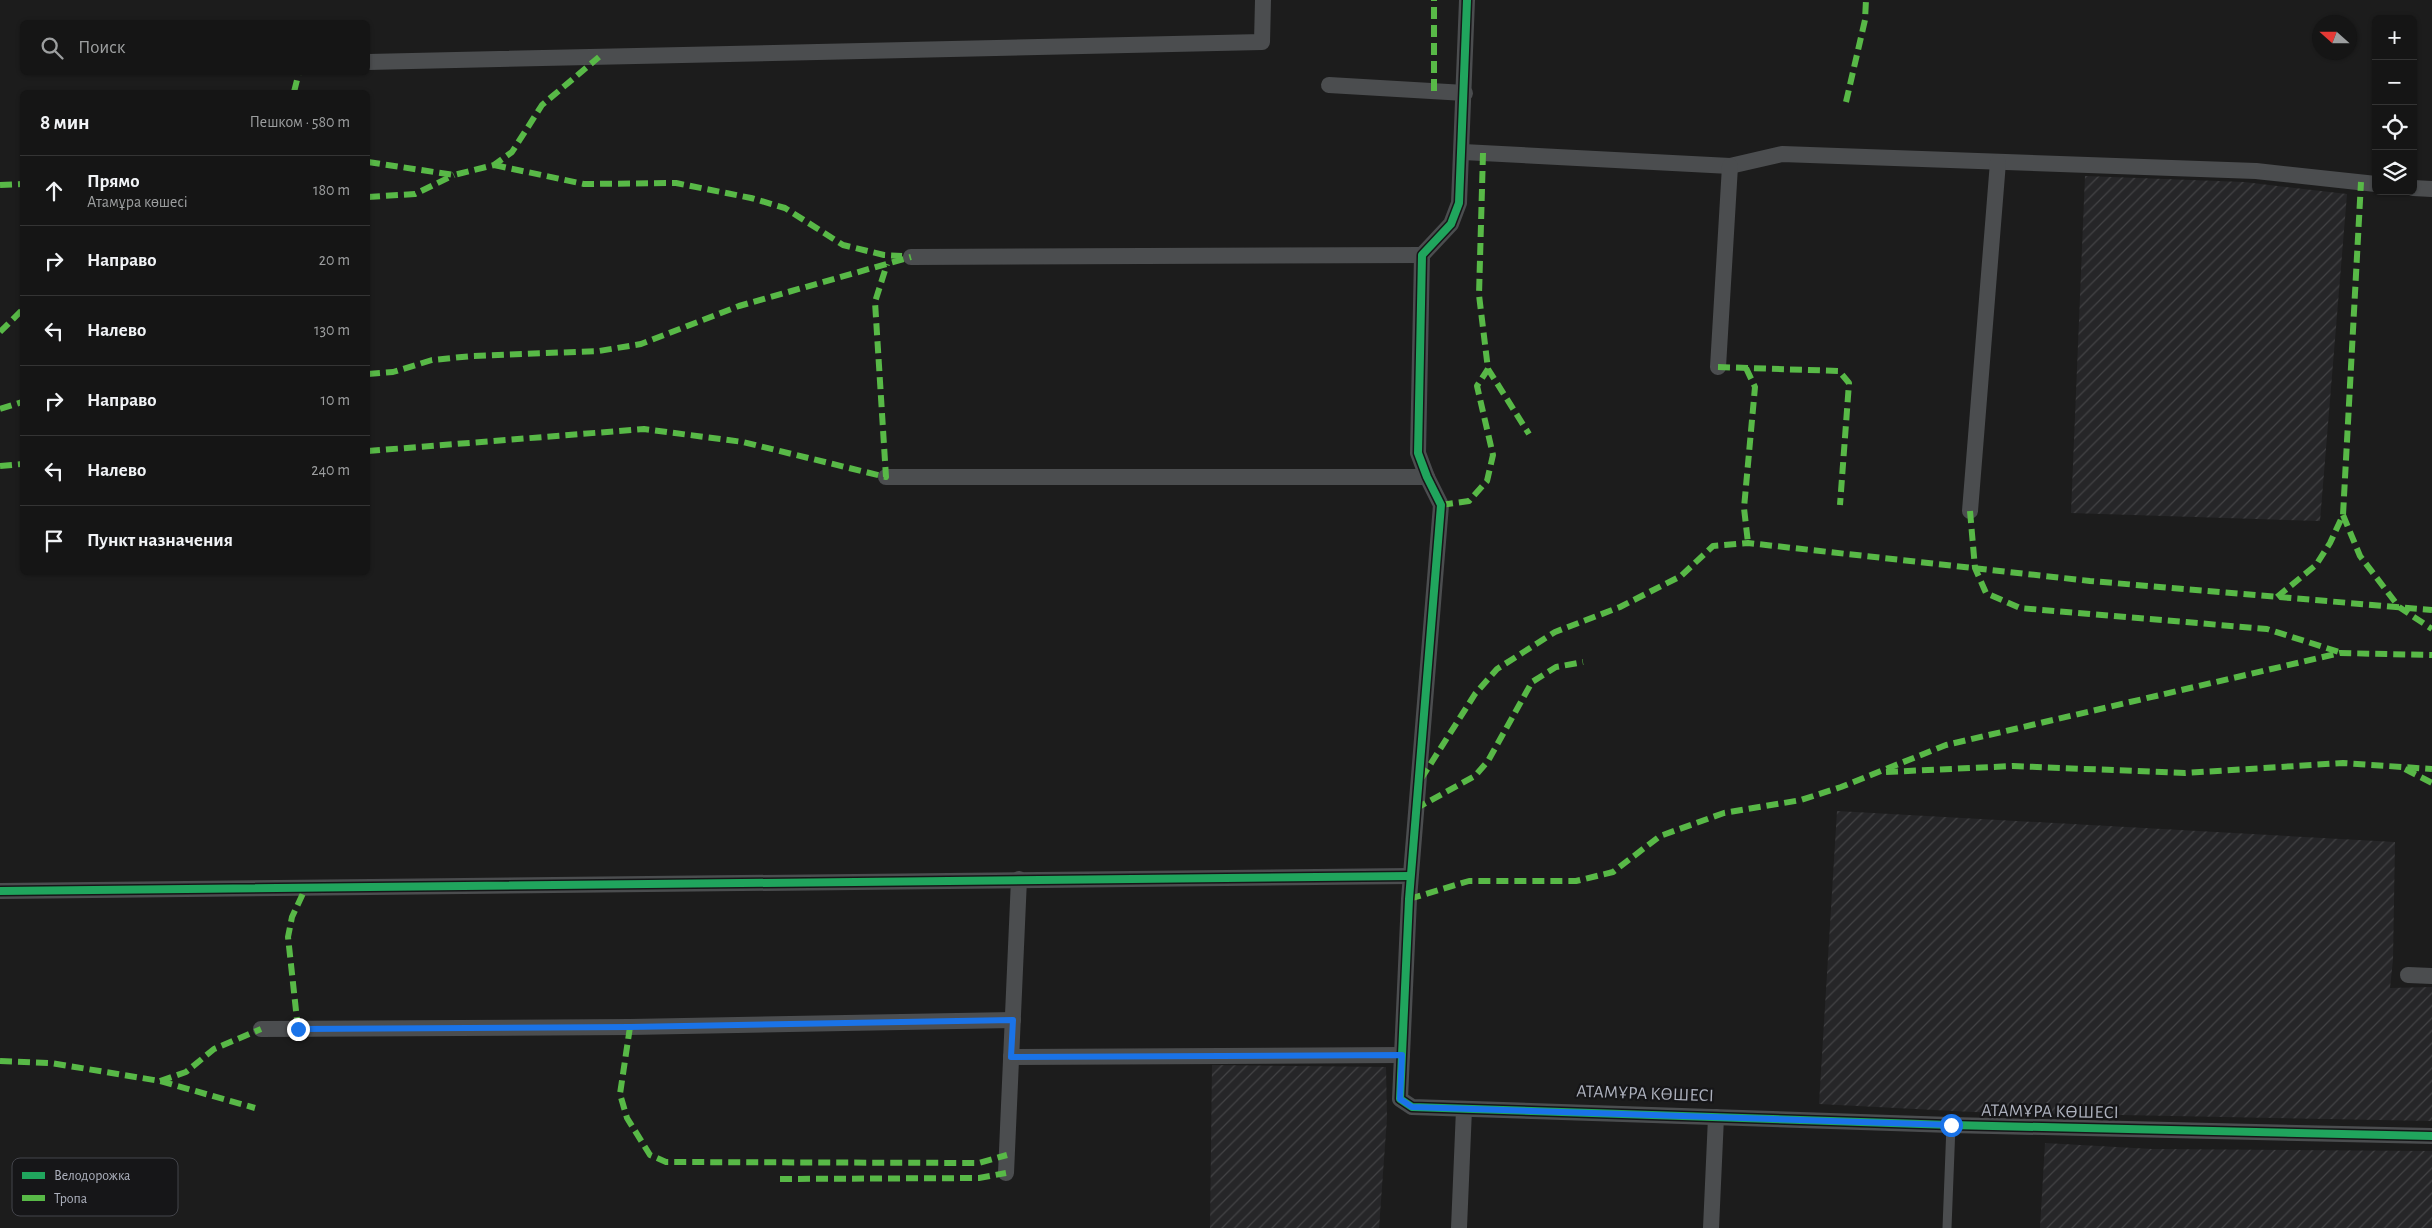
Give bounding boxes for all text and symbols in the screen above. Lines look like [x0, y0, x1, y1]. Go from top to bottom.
north arrow [2312, 15, 2357, 60]
map controls [2372, 15, 2417, 195]
button: + [2372, 15, 2417, 60]
search box [20, 20, 370, 75]
icon: search [38, 34, 66, 62]
text: Поиск [78, 38, 125, 57]
button: − [2372, 60, 2417, 105]
button: locate [2372, 105, 2417, 150]
text: 8 мин [40, 112, 90, 133]
text: Пешком · 580 m [250, 114, 350, 130]
button: layers [2372, 150, 2417, 195]
text: Прямо [87, 172, 140, 191]
icon: ahead [40, 177, 68, 205]
text: 180 m [313, 182, 350, 198]
text: Атамұра көшесі [87, 194, 188, 210]
icon: right [40, 247, 68, 275]
text: Направо [87, 251, 157, 270]
text: 20 m [319, 252, 350, 268]
icon: left [40, 317, 68, 345]
text: Налево [87, 321, 146, 340]
text: 130 m [314, 322, 350, 338]
icon: right [40, 387, 68, 415]
text: Направо [87, 391, 157, 410]
text: 10 m [321, 392, 350, 408]
icon: left [40, 457, 68, 485]
text: Налево [87, 461, 146, 480]
text: 240 m [311, 462, 350, 478]
icon: arrive [40, 527, 68, 555]
text: Пункт назначения [87, 531, 233, 550]
route end [287, 1018, 310, 1041]
street label: АТАМҰРА КӨШЕСІ [1576, 1083, 1714, 1105]
street label: АТАМҰРА КӨШЕСІ [1981, 1102, 2119, 1122]
route start [1940, 1114, 1963, 1137]
legend [12, 1158, 178, 1216]
text: Велодорожка [54, 1169, 131, 1183]
text: Тропа [54, 1192, 88, 1206]

